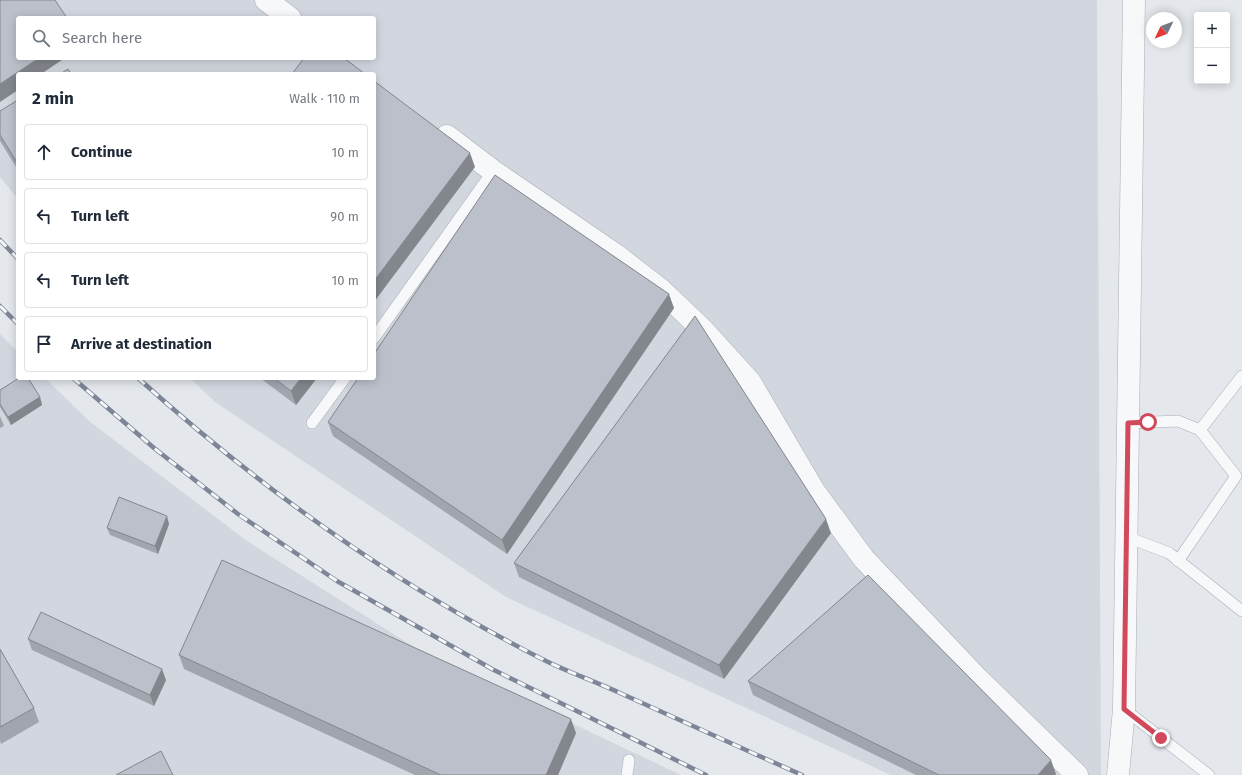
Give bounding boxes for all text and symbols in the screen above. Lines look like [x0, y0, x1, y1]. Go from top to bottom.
north arrow [1146, 12, 1182, 48]
map controls [1194, 12, 1230, 84]
button: + [1194, 12, 1230, 48]
search box [16, 16, 376, 60]
icon: search [30, 27, 52, 49]
text: Search here [62, 29, 142, 47]
button: − [1194, 48, 1230, 84]
text: 2 min [32, 88, 74, 109]
text: Walk · 110 m [289, 91, 360, 106]
icon: ahead [33, 141, 55, 163]
text: Continue [71, 143, 132, 161]
text: 10 m [332, 145, 359, 160]
icon: left [33, 205, 55, 227]
text: Turn left [71, 207, 129, 225]
text: 90 m [330, 209, 359, 224]
icon: left [33, 269, 55, 291]
text: Turn left [71, 271, 129, 289]
text: 10 m [332, 273, 359, 288]
icon: arrive [33, 333, 55, 355]
text: Arrive at destination [71, 335, 212, 353]
route start [1139, 413, 1157, 431]
route end [1152, 729, 1170, 747]

